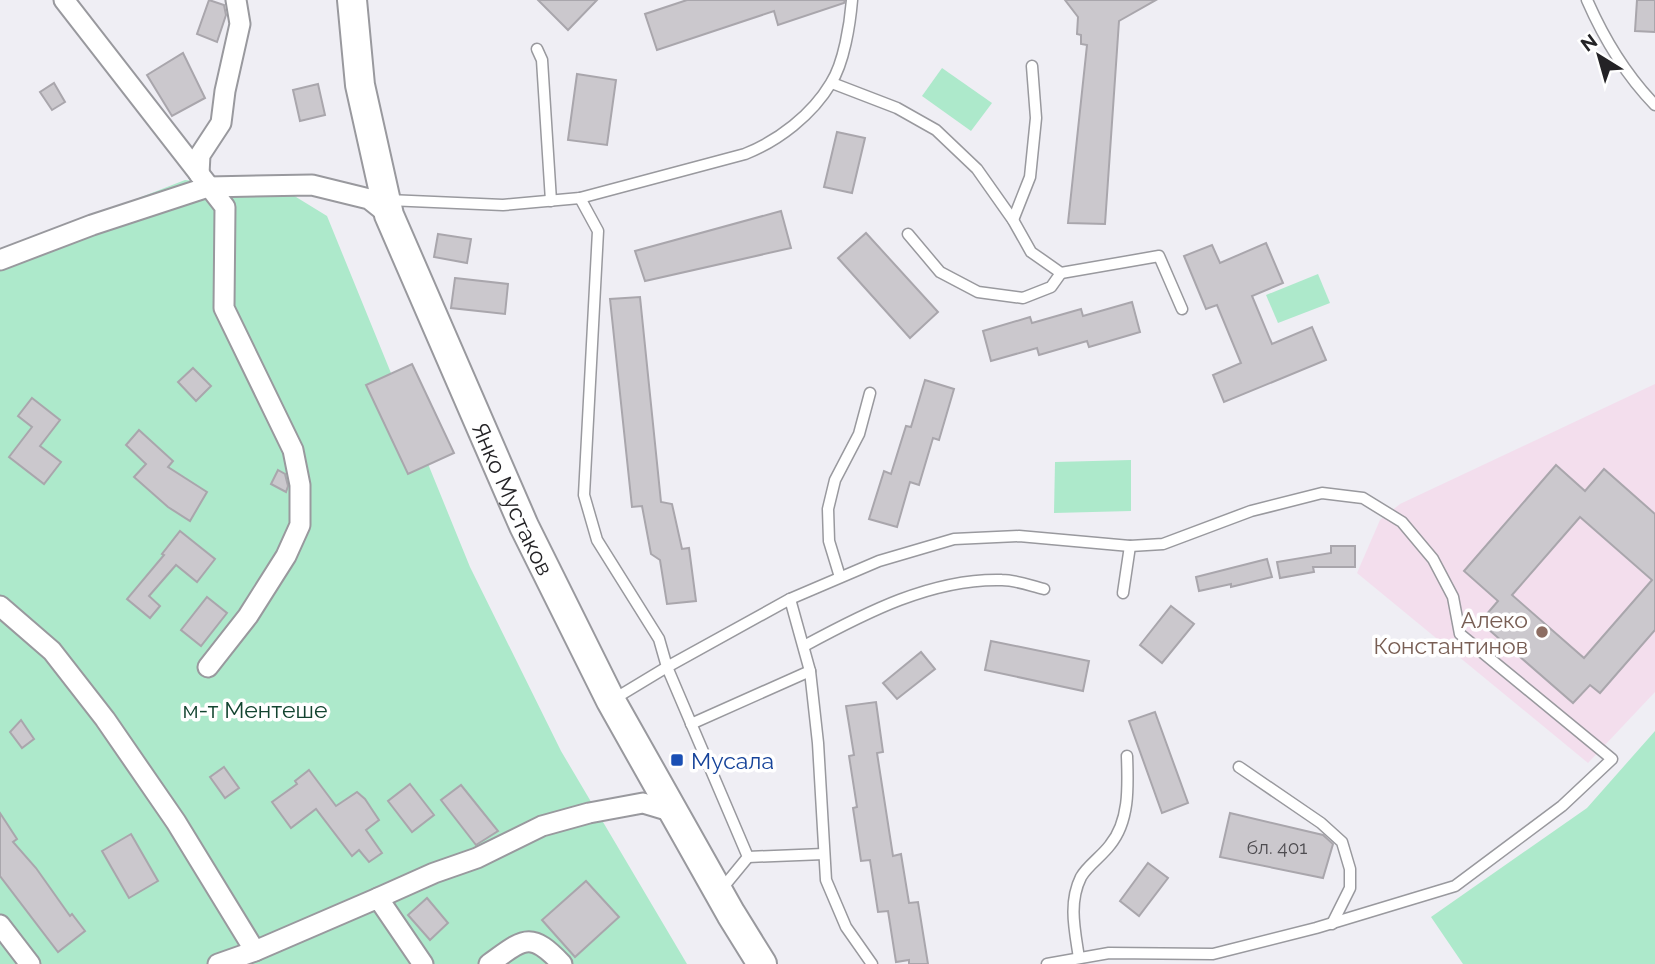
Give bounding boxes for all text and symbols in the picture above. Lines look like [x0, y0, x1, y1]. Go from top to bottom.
north arrow [1564, 21, 1634, 91]
text: N [1576, 29, 1601, 56]
street label: Янко Мустаков [467, 418, 560, 579]
place label: Алеко Константинов [1374, 606, 1528, 659]
marker: Алеко Константинов [1534, 624, 1550, 640]
park label: м-т Ментeше [183, 696, 327, 723]
place label: Мусала [691, 747, 774, 774]
marker: Мусала [669, 752, 685, 768]
house number: бл. 401 [1247, 836, 1307, 858]

